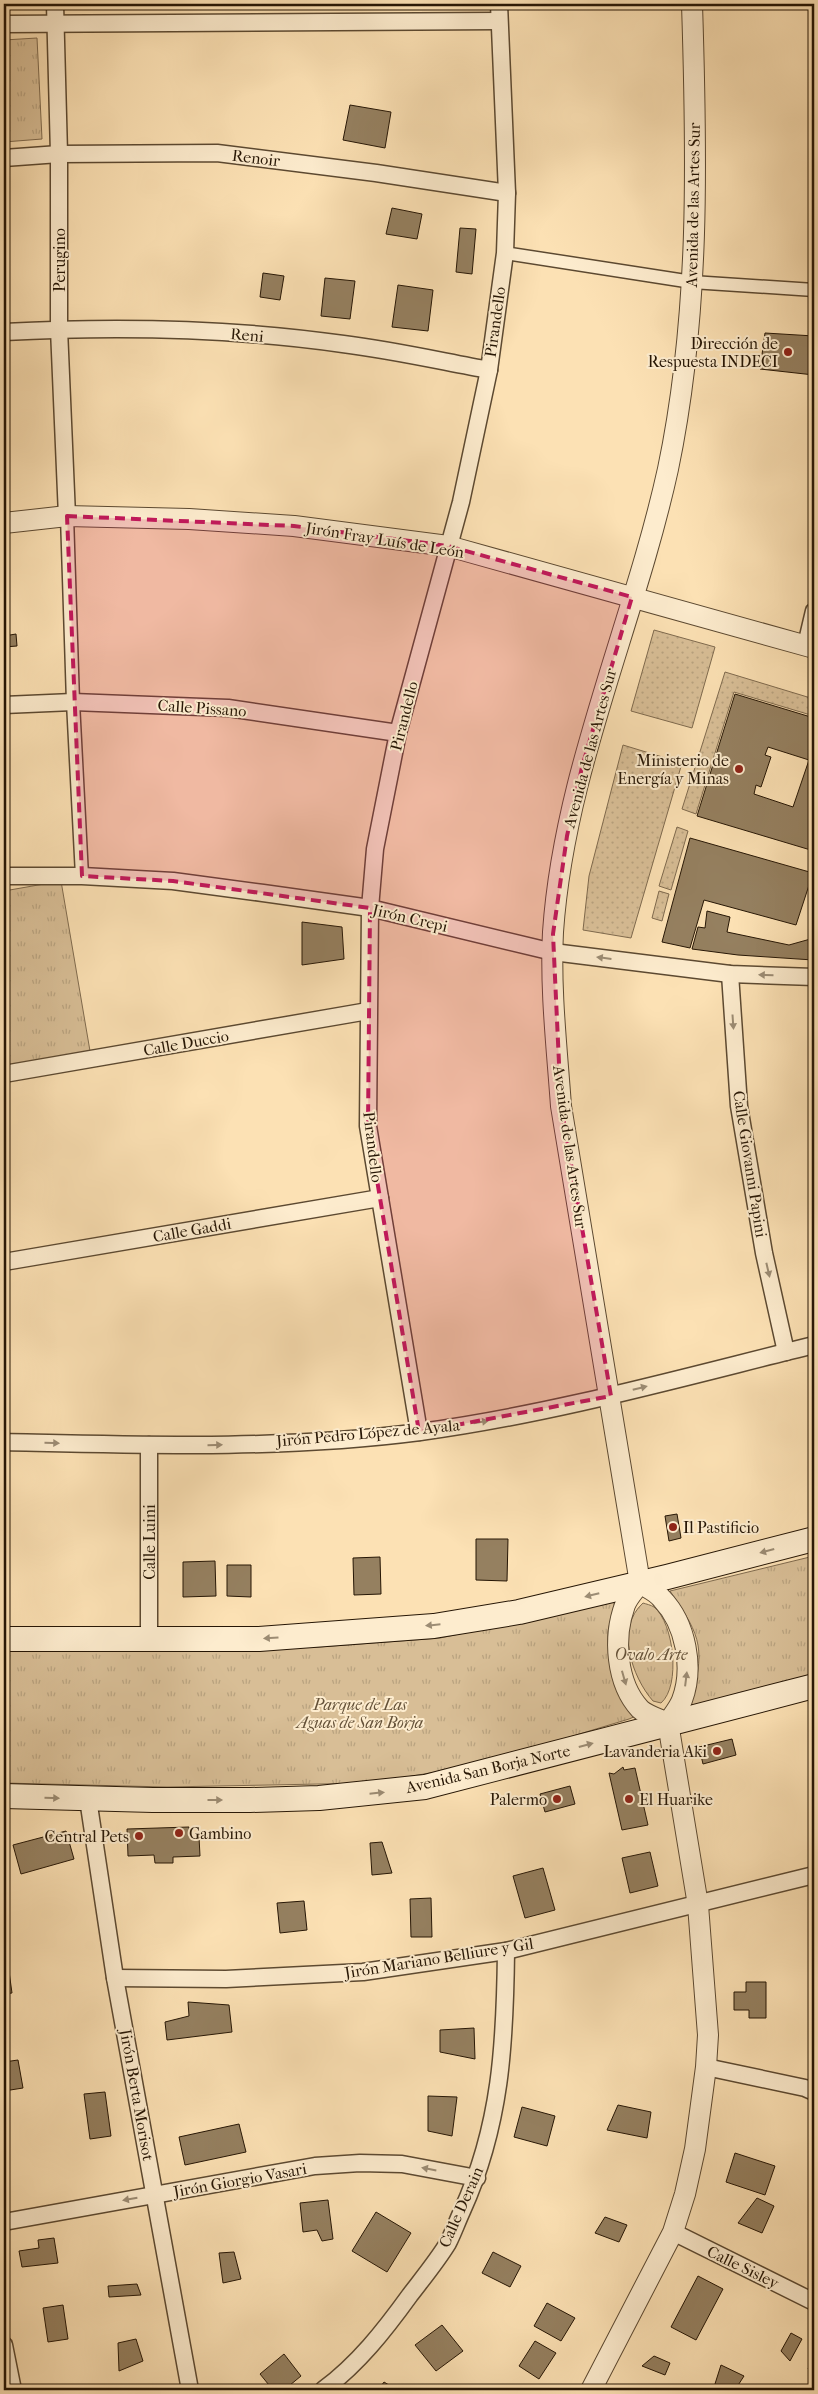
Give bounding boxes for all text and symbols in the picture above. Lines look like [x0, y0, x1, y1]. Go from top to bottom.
street label: Avenida de las Artes Sur [682, 122, 704, 288]
street label: Renoir [231, 146, 281, 170]
street label: Perugino [50, 228, 69, 292]
street label: Pirandello [481, 285, 509, 359]
street label: Reni [230, 324, 265, 346]
place label: Dirección de Respuesta INDECI [648, 334, 778, 371]
marker: Dirección de Respuesta INDECI [782, 346, 794, 358]
street label: Jirón Fray Luís de León [302, 518, 466, 562]
street label: Avenida de las Artes Sur [559, 666, 621, 831]
street label: Pirandello [386, 679, 422, 753]
street label: Calle Pissano [157, 695, 247, 721]
place label: Ministerio de Energía y Minas [617, 751, 729, 788]
marker: Ministerio de Energía y Minas [733, 763, 745, 775]
street label: Jirón Crepi [369, 900, 450, 936]
one-way arrow [596, 954, 612, 962]
one-way arrow [757, 971, 773, 979]
one-way arrow [729, 1015, 737, 1031]
street label: Calle Duccio [142, 1026, 230, 1060]
street label: Avenida de las Artes Sur [549, 1063, 591, 1230]
street label: Calle Giovanni Papini [729, 1089, 771, 1239]
street label: Pirandello [359, 1111, 387, 1183]
street label: Calle Gaddi [151, 1214, 233, 1246]
one-way arrow [764, 1262, 772, 1277]
one-way arrow [633, 1384, 648, 1392]
street label: Jirón Pedro López de Ayala [273, 1415, 461, 1451]
one-way arrow [474, 1417, 490, 1425]
one-way arrow [45, 1439, 61, 1447]
one-way arrow [207, 1441, 223, 1449]
street label: Calle Luini [140, 1504, 159, 1580]
place label: Il Pastificio [683, 1518, 759, 1537]
marker: Il Pastificio [667, 1521, 679, 1533]
one-way arrow [760, 1548, 775, 1556]
one-way arrow [585, 1591, 600, 1599]
one-way arrow [425, 1622, 441, 1630]
one-way arrow [263, 1635, 279, 1643]
park label: Ovalo Arte [615, 1645, 688, 1664]
one-way arrow [621, 1670, 629, 1685]
one-way arrow [682, 1671, 690, 1687]
park label: Parque de Las Aguas de San Borja [295, 1695, 423, 1732]
street label: Avenida San Borja Norte [403, 1741, 572, 1797]
one-way arrow [579, 1741, 594, 1749]
place label: Lavanderia Aki [603, 1742, 707, 1761]
marker: Lavanderia Aki [711, 1745, 723, 1757]
one-way arrow [369, 1789, 385, 1797]
place label: Palermo [490, 1790, 547, 1809]
place label: El Huarike [639, 1790, 713, 1809]
marker: Palermo [551, 1793, 563, 1805]
marker: El Huarike [623, 1793, 635, 1805]
one-way arrow [45, 1794, 61, 1802]
one-way arrow [207, 1796, 223, 1804]
place label: Gambino [189, 1824, 251, 1843]
place label: Central Pets [45, 1827, 129, 1846]
marker: Gambino [173, 1827, 185, 1839]
marker: Central Pets [133, 1830, 145, 1842]
street label: Jirón Mariano Belliure y Gil [341, 1934, 535, 1983]
street label: Jirón Berta Morisot [116, 2026, 158, 2163]
street label: Jirón Giorgio Vasari [170, 2159, 308, 2201]
street label: Calle Derain [435, 2163, 488, 2250]
one-way arrow [421, 2165, 437, 2173]
one-way arrow [122, 2196, 138, 2204]
street label: Calle Sisley [704, 2241, 782, 2293]

